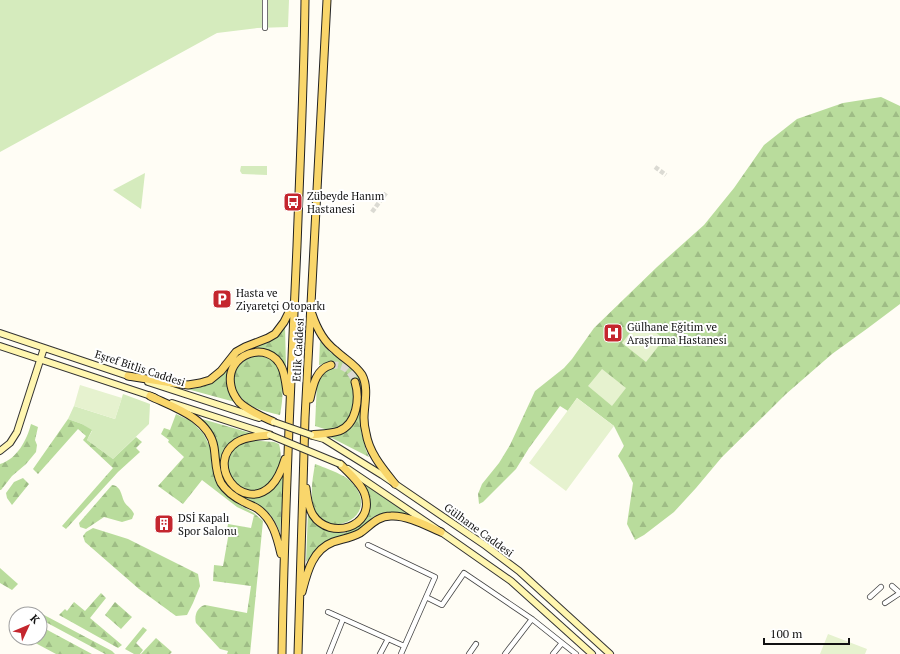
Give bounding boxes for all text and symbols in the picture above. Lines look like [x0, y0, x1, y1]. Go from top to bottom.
place label: Zübeyde Hanım Hastanesi [307, 189, 385, 216]
bus stop icon: Zübeyde Hanım Hastanesi [282, 191, 304, 213]
place label: Hasta ve Ziyaretçi Otoparkı [236, 286, 325, 313]
parking icon: Hasta ve Ziyaretçi Otoparkı [211, 288, 233, 310]
street label: Etlik Caddesi [289, 318, 307, 382]
place label: Gülhane Eğitim ve Araştırma Hastanesi [627, 320, 727, 347]
hospital icon: Gülhane Eğitim ve Araştırma Hastanesi [602, 322, 624, 344]
street label: Eşref Bitlis Caddesi [93, 347, 187, 389]
street label: Gülhane Caddesi [442, 500, 516, 560]
place label: DSİ Kapalı Spor Salonu [178, 511, 237, 538]
building icon: DSİ Kapalı Spor Salonu [153, 513, 175, 535]
north arrow [8, 606, 48, 646]
text: K [27, 611, 43, 627]
scale bar [764, 620, 849, 646]
text: 100 m [770, 626, 803, 641]

